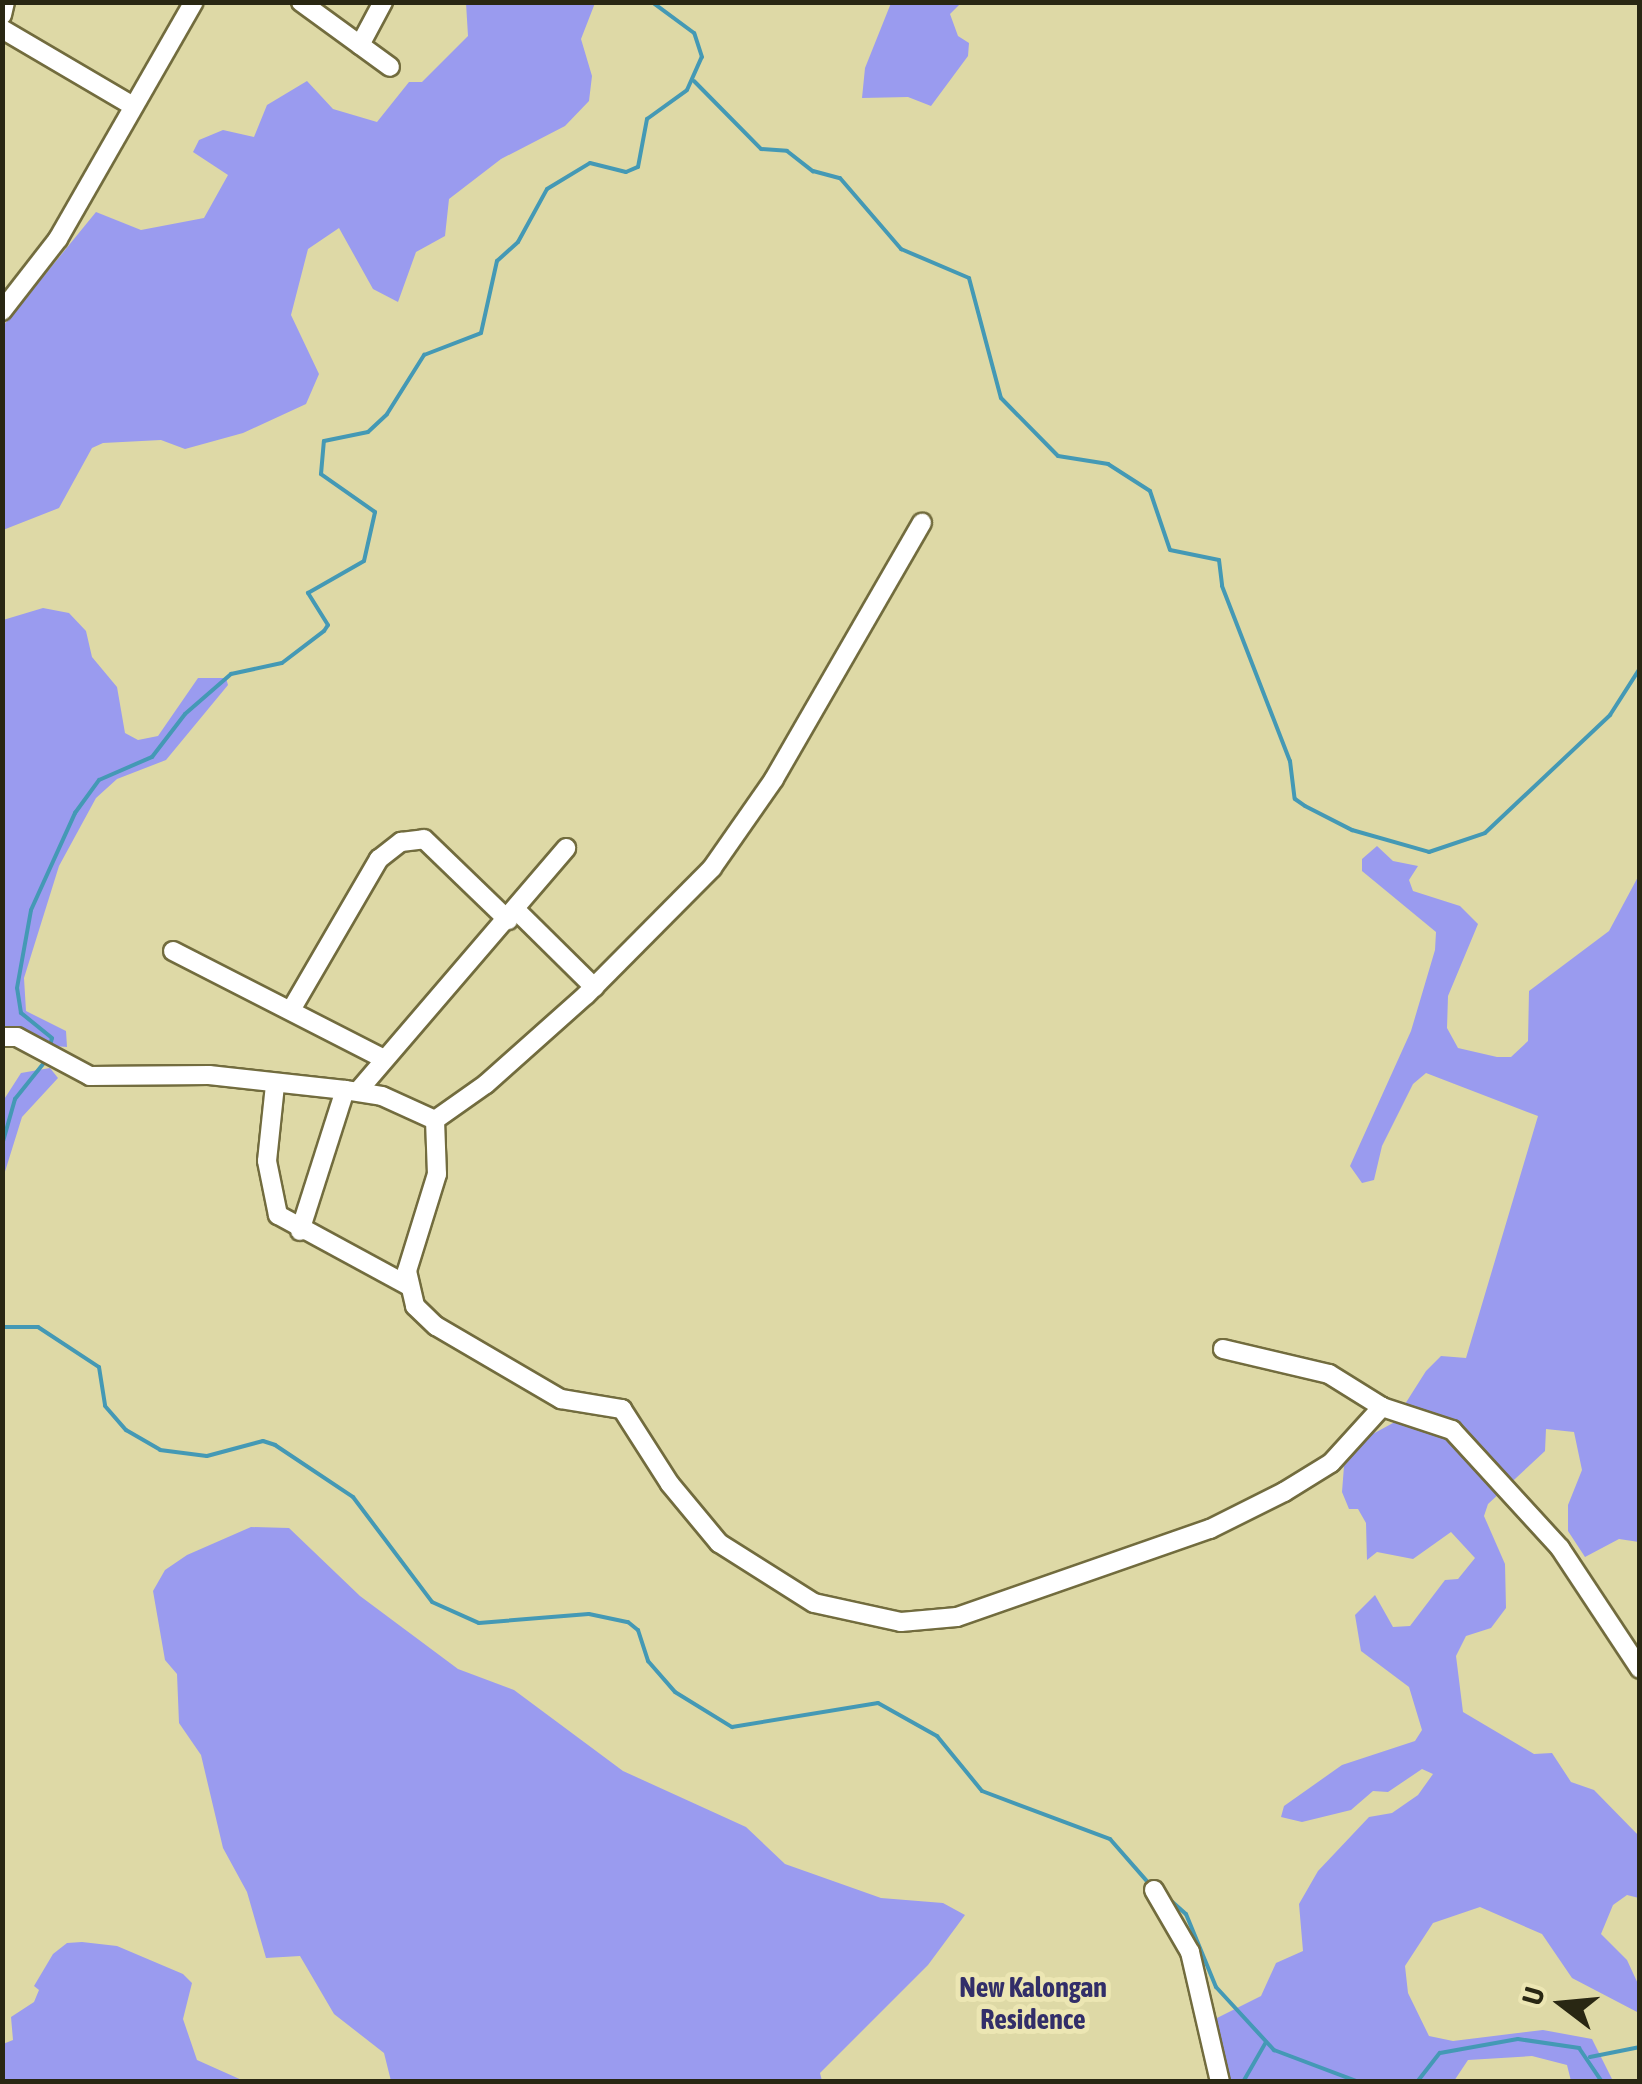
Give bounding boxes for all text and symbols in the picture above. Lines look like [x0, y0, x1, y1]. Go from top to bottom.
north arrow [1512, 1954, 1612, 2054]
district label: New Kalongan Residence [959, 1970, 1107, 2036]
text: U [1516, 1983, 1551, 2008]

